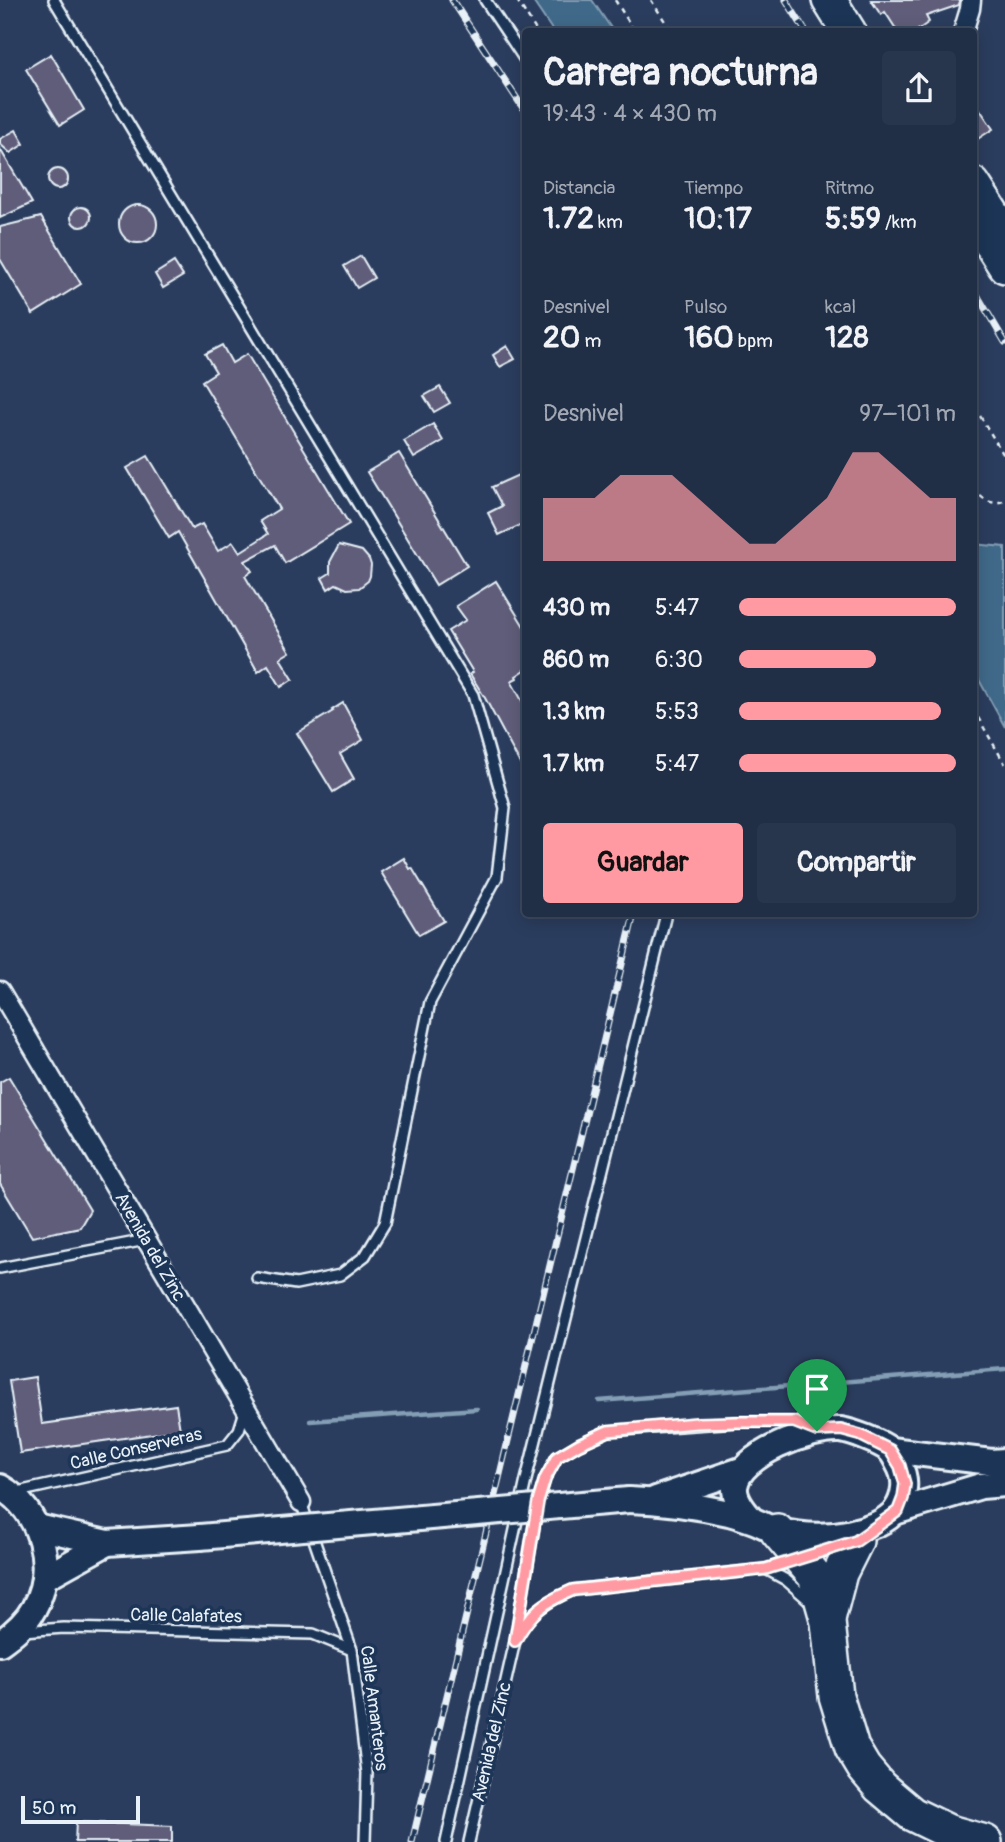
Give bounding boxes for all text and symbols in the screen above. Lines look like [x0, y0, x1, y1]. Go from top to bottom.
text: Carrera nocturna [543, 49, 818, 97]
button: share [882, 51, 956, 125]
text: 19:43 · 4 × 430 m [543, 99, 717, 128]
text: Distancia [543, 176, 615, 200]
text: Tiempo [684, 176, 743, 200]
text: Ritmo [825, 176, 874, 200]
text: 1.72 [543, 200, 594, 237]
text: 10:17 [684, 200, 752, 237]
text: 5:59 [825, 200, 881, 237]
text: km [594, 210, 623, 234]
text: /km [881, 210, 917, 234]
text: Desnivel [543, 295, 610, 319]
text: Pulso [684, 295, 727, 319]
text: kcal [825, 295, 856, 319]
text: 20 [543, 319, 580, 356]
text: 160 [684, 319, 734, 356]
text: 128 [825, 319, 869, 356]
text: m [580, 329, 601, 353]
text: bpm [734, 329, 773, 353]
text: Desnivel [543, 399, 624, 428]
text: 97–101 m [859, 399, 956, 428]
text: 430 m [543, 593, 610, 622]
text: 5:47 [655, 593, 699, 622]
text: 860 m [543, 645, 609, 674]
text: 6:30 [655, 645, 703, 674]
text: 1.3 km [543, 697, 605, 726]
text: 5:53 [655, 697, 699, 726]
text: 1.7 km [543, 749, 604, 778]
text: 5:47 [655, 749, 699, 778]
button: Guardar [543, 823, 743, 903]
button: Compartir [757, 823, 956, 903]
street label: Avenida del Zinc [109, 1188, 191, 1306]
pin [787, 1359, 847, 1431]
icon: arrive [798, 1370, 836, 1408]
street label: Calle Conserveras [68, 1423, 204, 1475]
street label: Calle Calafates [130, 1604, 242, 1628]
street label: Calle Amanteros [355, 1644, 393, 1772]
street label: Avenida del Zinc [467, 1680, 517, 1804]
scale bar [21, 1793, 140, 1825]
text: 50 m [32, 1796, 76, 1820]

